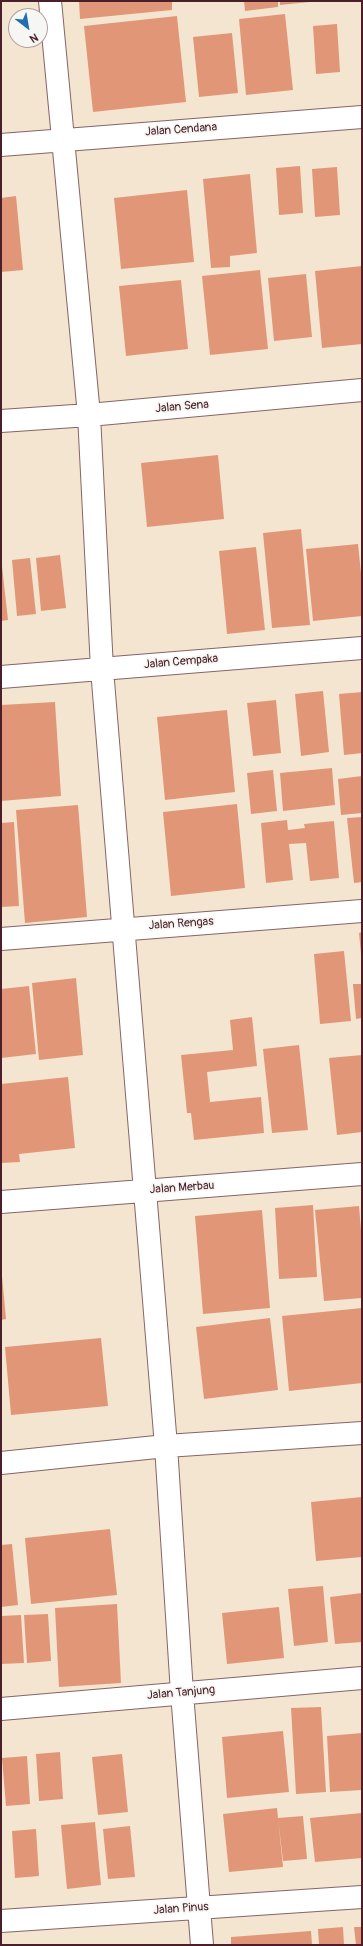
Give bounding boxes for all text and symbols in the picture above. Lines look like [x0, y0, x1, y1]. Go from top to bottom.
north arrow [8, 8, 48, 48]
text: N [27, 30, 40, 45]
street label: Jalan Cendana [145, 120, 217, 140]
street label: Jalan Sena [155, 397, 209, 417]
street label: Jalan Cempaka [143, 652, 219, 672]
street label: Jalan Rengas [148, 915, 214, 933]
street label: Jalan Merbau [149, 1179, 215, 1197]
street label: Jalan Tanjung [146, 1683, 216, 1703]
street label: Jalan Pinus [153, 1900, 209, 1918]

